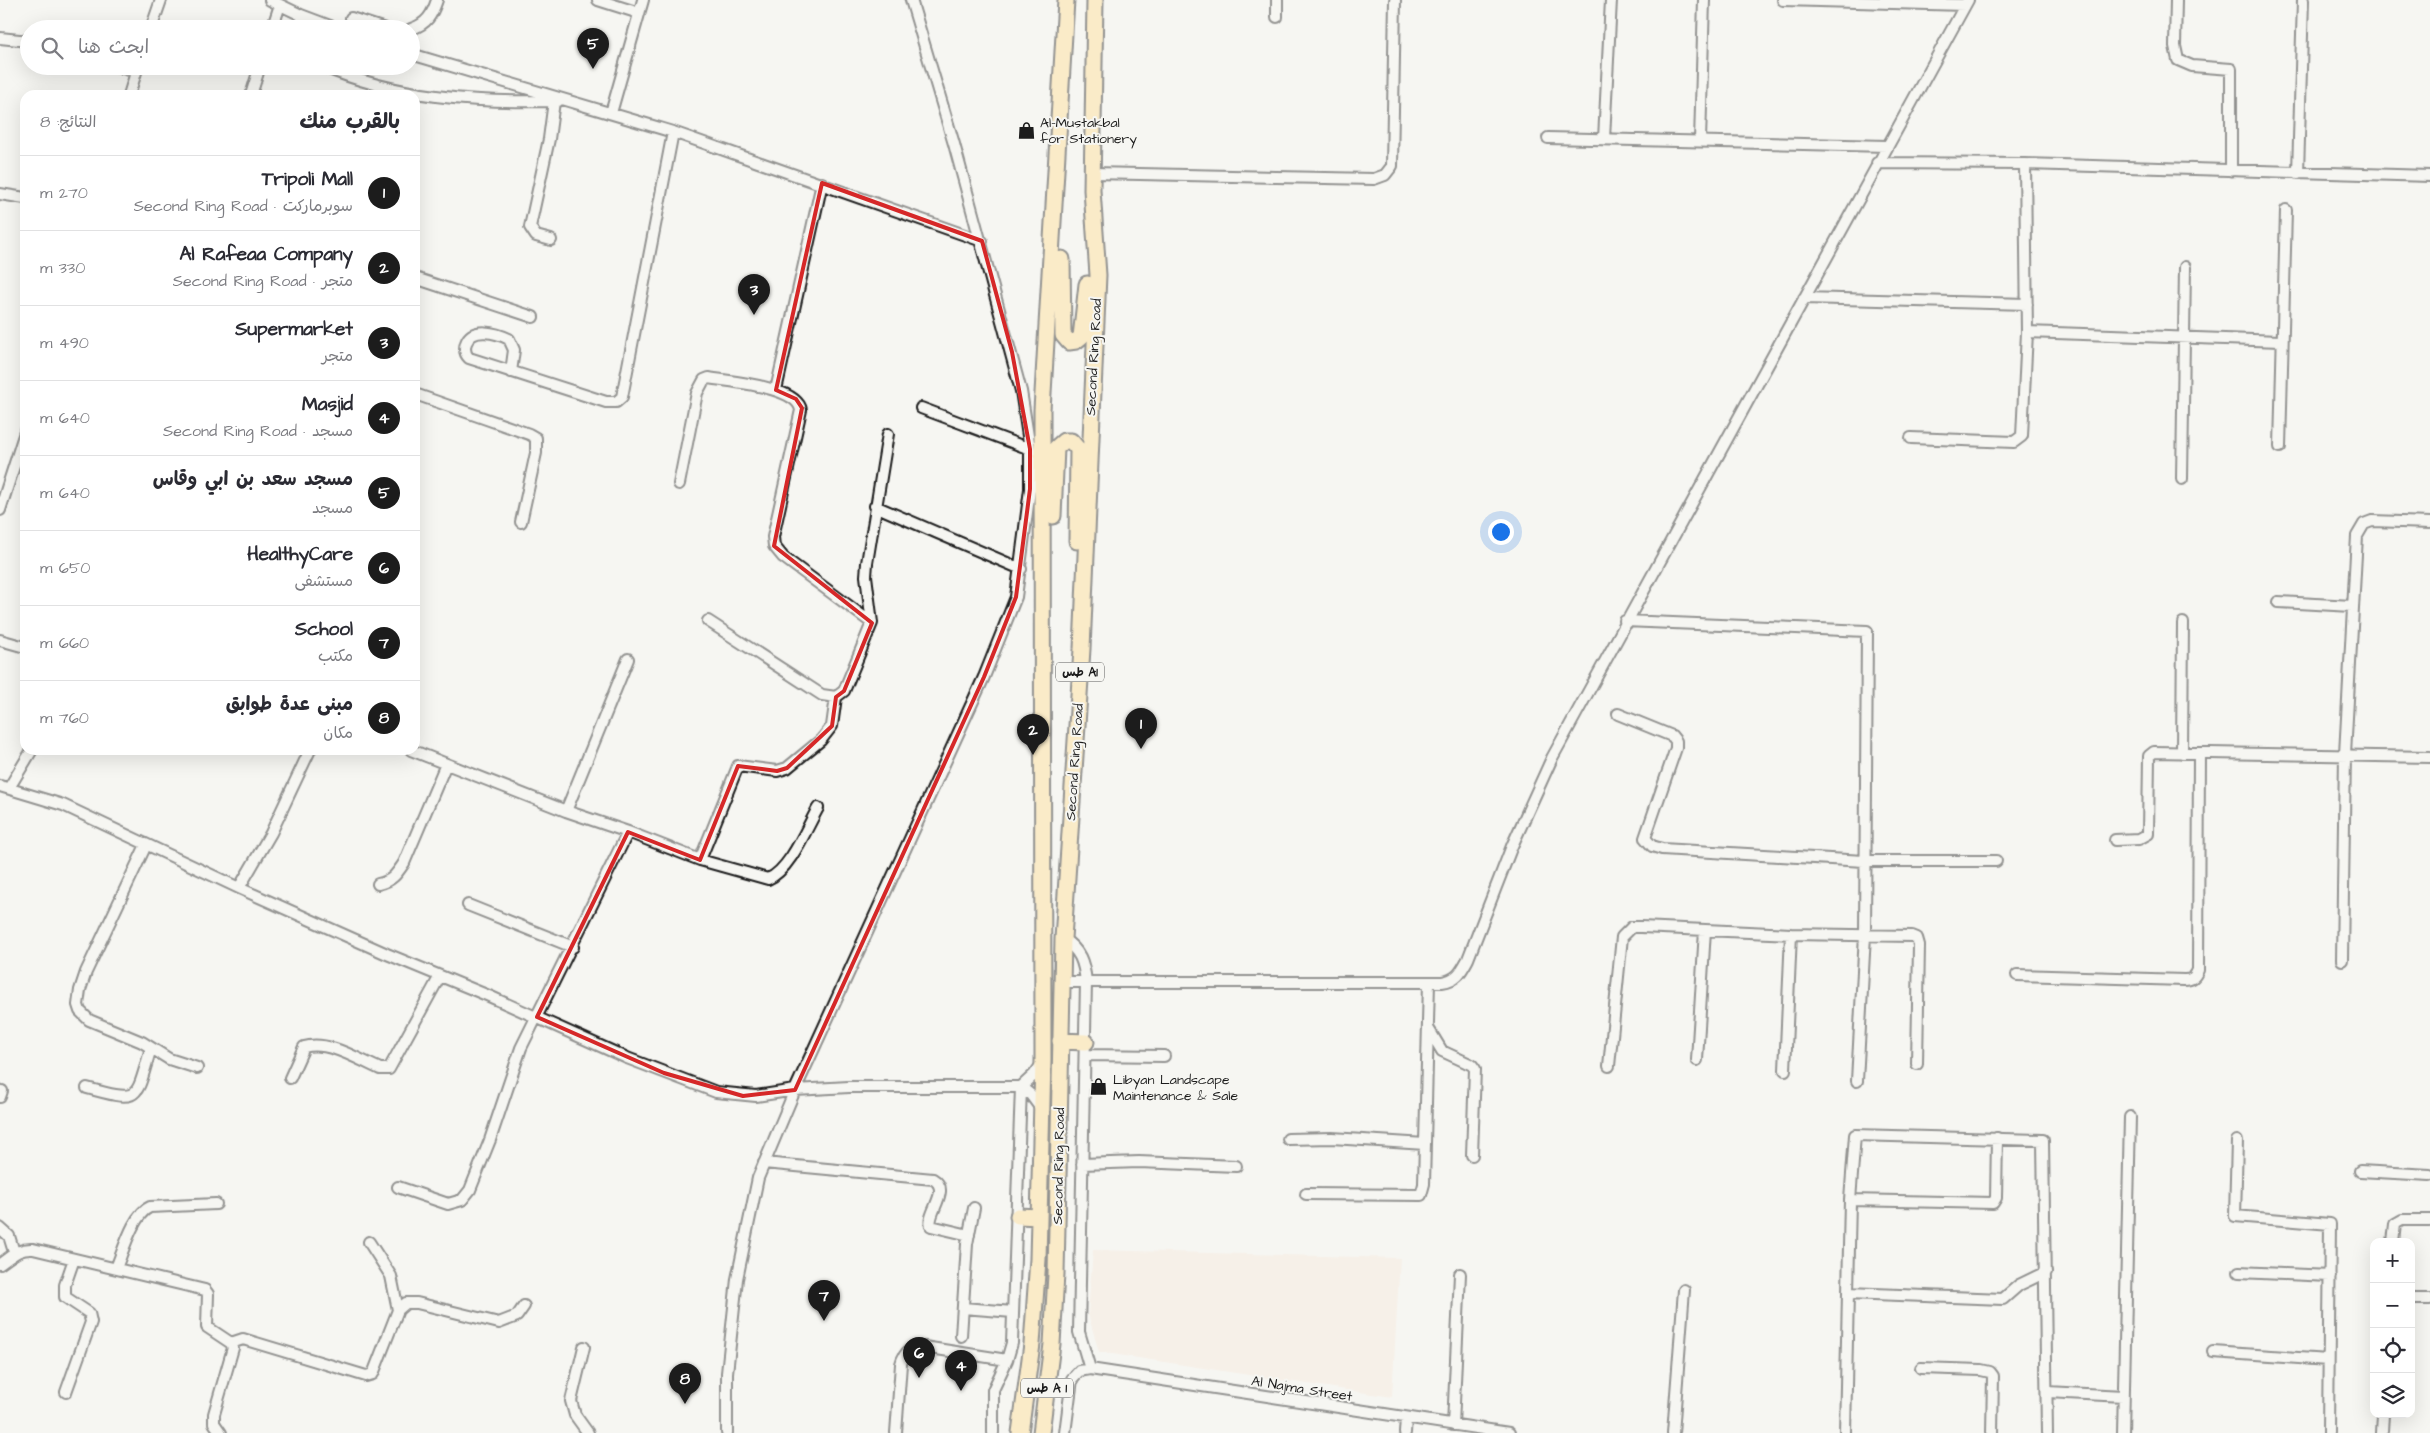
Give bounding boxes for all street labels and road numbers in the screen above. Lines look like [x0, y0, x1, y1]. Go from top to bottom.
street label: Second Ring Road [1081, 298, 1107, 416]
road number: طس A1 [1056, 662, 1104, 682]
street label: Second Ring Road [1061, 703, 1089, 821]
street label: Second Ring Road [1048, 1107, 1070, 1225]
street label: Al Najma Street [1250, 1371, 1354, 1407]
road number: طس A 1 [1021, 1379, 1073, 1398]

